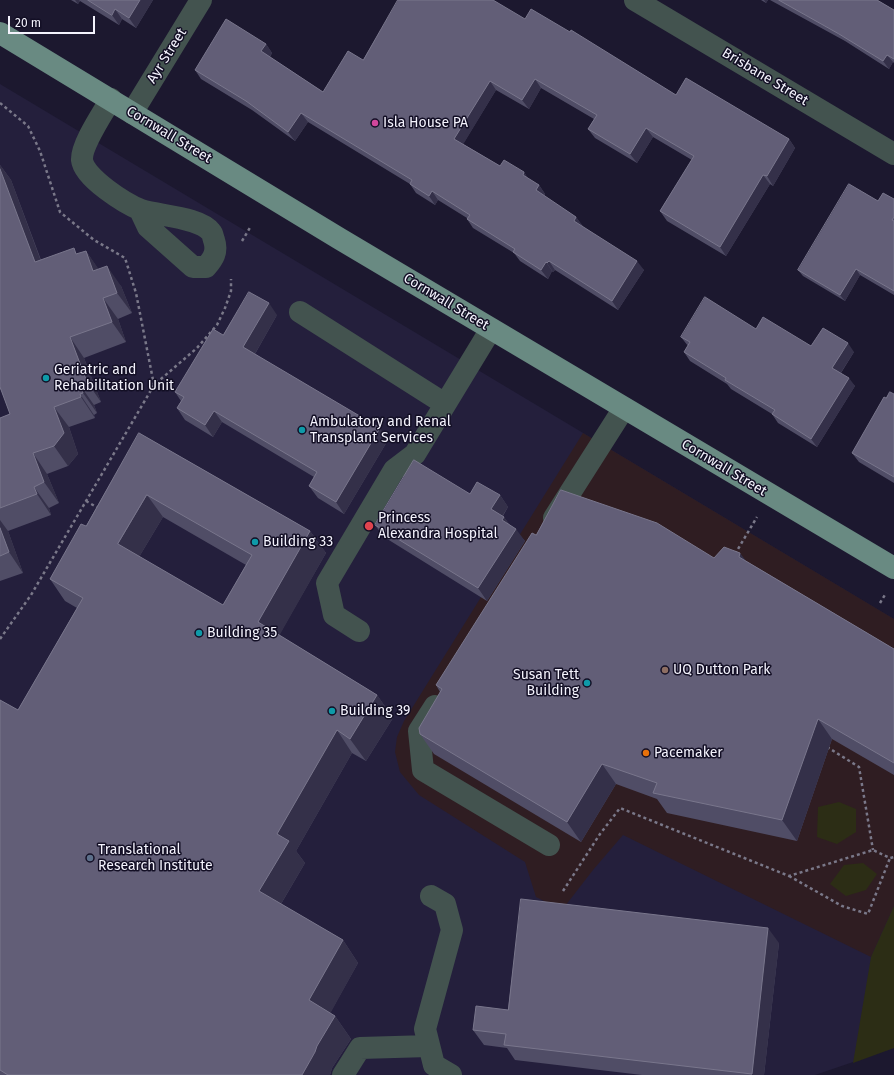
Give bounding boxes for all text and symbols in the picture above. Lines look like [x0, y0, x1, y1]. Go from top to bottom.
scale bar [10, 8, 97, 34]
text: 20 m [15, 16, 41, 30]
street label: Ayr Street [143, 25, 191, 87]
street label: Brisbane Street [719, 45, 811, 109]
street label: Cornwall Street [123, 103, 215, 167]
place label: Isla House PA [383, 115, 468, 131]
marker: Isla House PA [370, 118, 380, 128]
street label: Cornwall Street [400, 270, 492, 334]
place label: Geriatric and Rehabilitation Unit [54, 362, 174, 394]
marker: Geriatric and Rehabilitation Unit [41, 373, 51, 383]
place label: Ambulatory and Renal Transplant Services [310, 414, 451, 446]
marker: Ambulatory and Renal Transplant Services [297, 425, 307, 435]
street label: Cornwall Street [678, 436, 770, 500]
place label: Princess Alexandra Hospital [378, 510, 498, 542]
marker: Princess Alexandra Hospital [363, 520, 375, 532]
place label: Building 33 [263, 534, 333, 550]
marker: Building 33 [250, 537, 260, 547]
place label: Building 35 [207, 625, 277, 641]
marker: Building 35 [194, 628, 204, 638]
place label: UQ Dutton Park [673, 662, 770, 678]
marker: UQ Dutton Park [660, 665, 670, 675]
place label: Susan Tett Building [513, 667, 579, 700]
marker: Susan Tett Building [582, 678, 592, 688]
place label: Building 39 [340, 703, 410, 719]
marker: Building 39 [327, 706, 337, 716]
place label: Pacemaker [654, 745, 723, 761]
marker: Pacemaker [641, 748, 651, 758]
place label: Translational Research Institute [98, 842, 213, 874]
marker: Translational Research Institute [85, 853, 95, 863]

